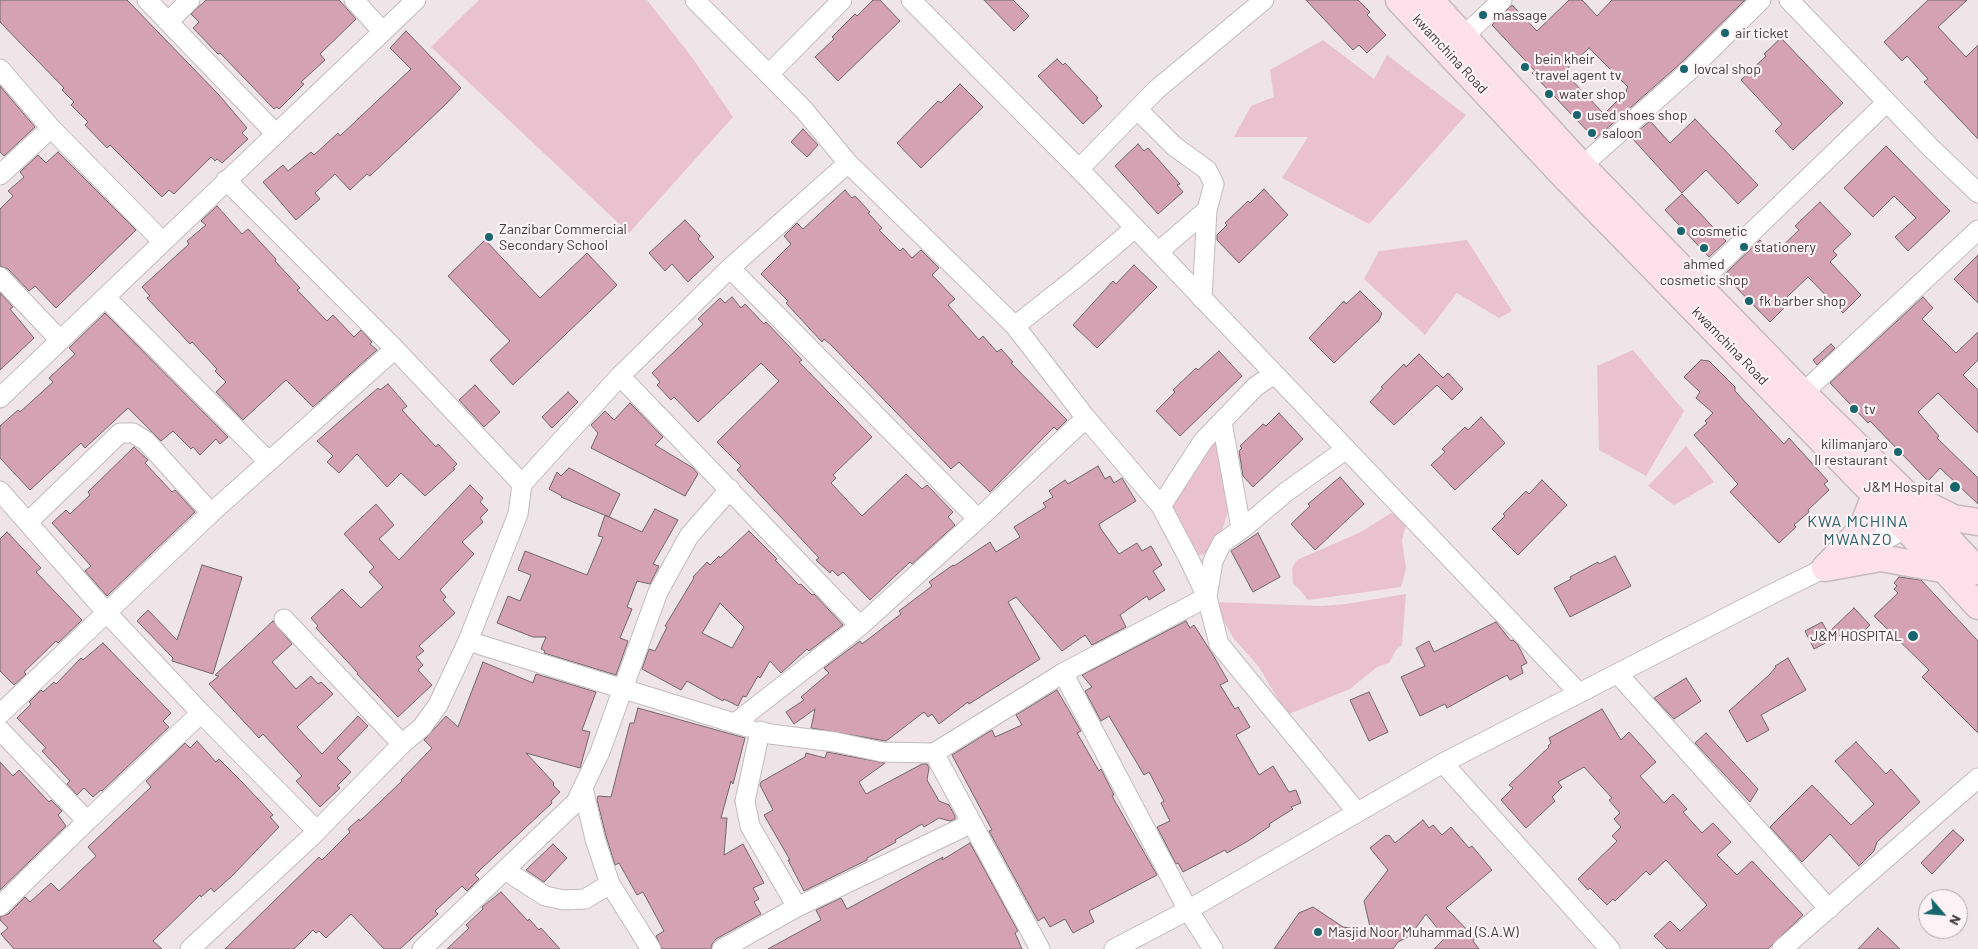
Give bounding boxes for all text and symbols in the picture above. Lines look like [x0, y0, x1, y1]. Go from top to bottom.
place label: massage [1493, 7, 1547, 23]
marker: massage [1477, 9, 1489, 21]
street label: kwamchina Road [1409, 11, 1491, 97]
place label: air ticket [1735, 25, 1789, 41]
marker: air ticket [1719, 27, 1731, 39]
place label: bein kheir travel agent tv [1535, 51, 1621, 84]
marker: bein kheir travel agent tv [1519, 61, 1531, 73]
place label: lovcal shop [1694, 61, 1761, 77]
marker: lovcal shop [1678, 63, 1690, 75]
place label: water shop [1559, 86, 1626, 102]
marker: water shop [1543, 88, 1555, 100]
place label: used shoes shop [1587, 107, 1687, 123]
marker: used shoes shop [1571, 109, 1583, 121]
place label: saloon [1602, 125, 1642, 141]
marker: saloon [1586, 127, 1598, 139]
place label: Zanzibar Commercial Secondary School [499, 221, 627, 253]
place label: cosmetic [1691, 223, 1747, 239]
marker: cosmetic [1675, 225, 1687, 237]
marker: Zanzibar Commercial Secondary School [483, 231, 495, 243]
place label: stationery [1754, 239, 1816, 255]
marker: stationery [1738, 241, 1750, 253]
marker: ahmed cosmetic shop [1698, 242, 1710, 254]
place label: ahmed cosmetic shop [1660, 256, 1748, 288]
place label: fk barber shop [1759, 293, 1846, 309]
marker: fk barber shop [1743, 295, 1755, 307]
street label: kwamchina Road [1688, 303, 1772, 389]
place label: tv [1864, 401, 1876, 417]
marker: tv [1848, 403, 1860, 415]
place label: kilimanjaro II restaurant [1814, 436, 1888, 468]
marker: kilimanjaro II restaurant [1892, 446, 1904, 458]
place label: J&M Hospital [1864, 479, 1944, 495]
marker: J&M Hospital [1948, 480, 1962, 494]
district label: KWA MCHINA MWANZO [1806, 512, 1910, 550]
place label: J&M HOSPITAL [1810, 628, 1902, 644]
marker: J&M HOSPITAL [1906, 629, 1920, 643]
north arrow [1918, 889, 1968, 939]
text: N [1946, 913, 1966, 929]
place label: Masjid Noor Muhammad (S.A.W) [1328, 924, 1519, 940]
marker: Masjid Noor Muhammad (S.A.W) [1312, 926, 1324, 938]

